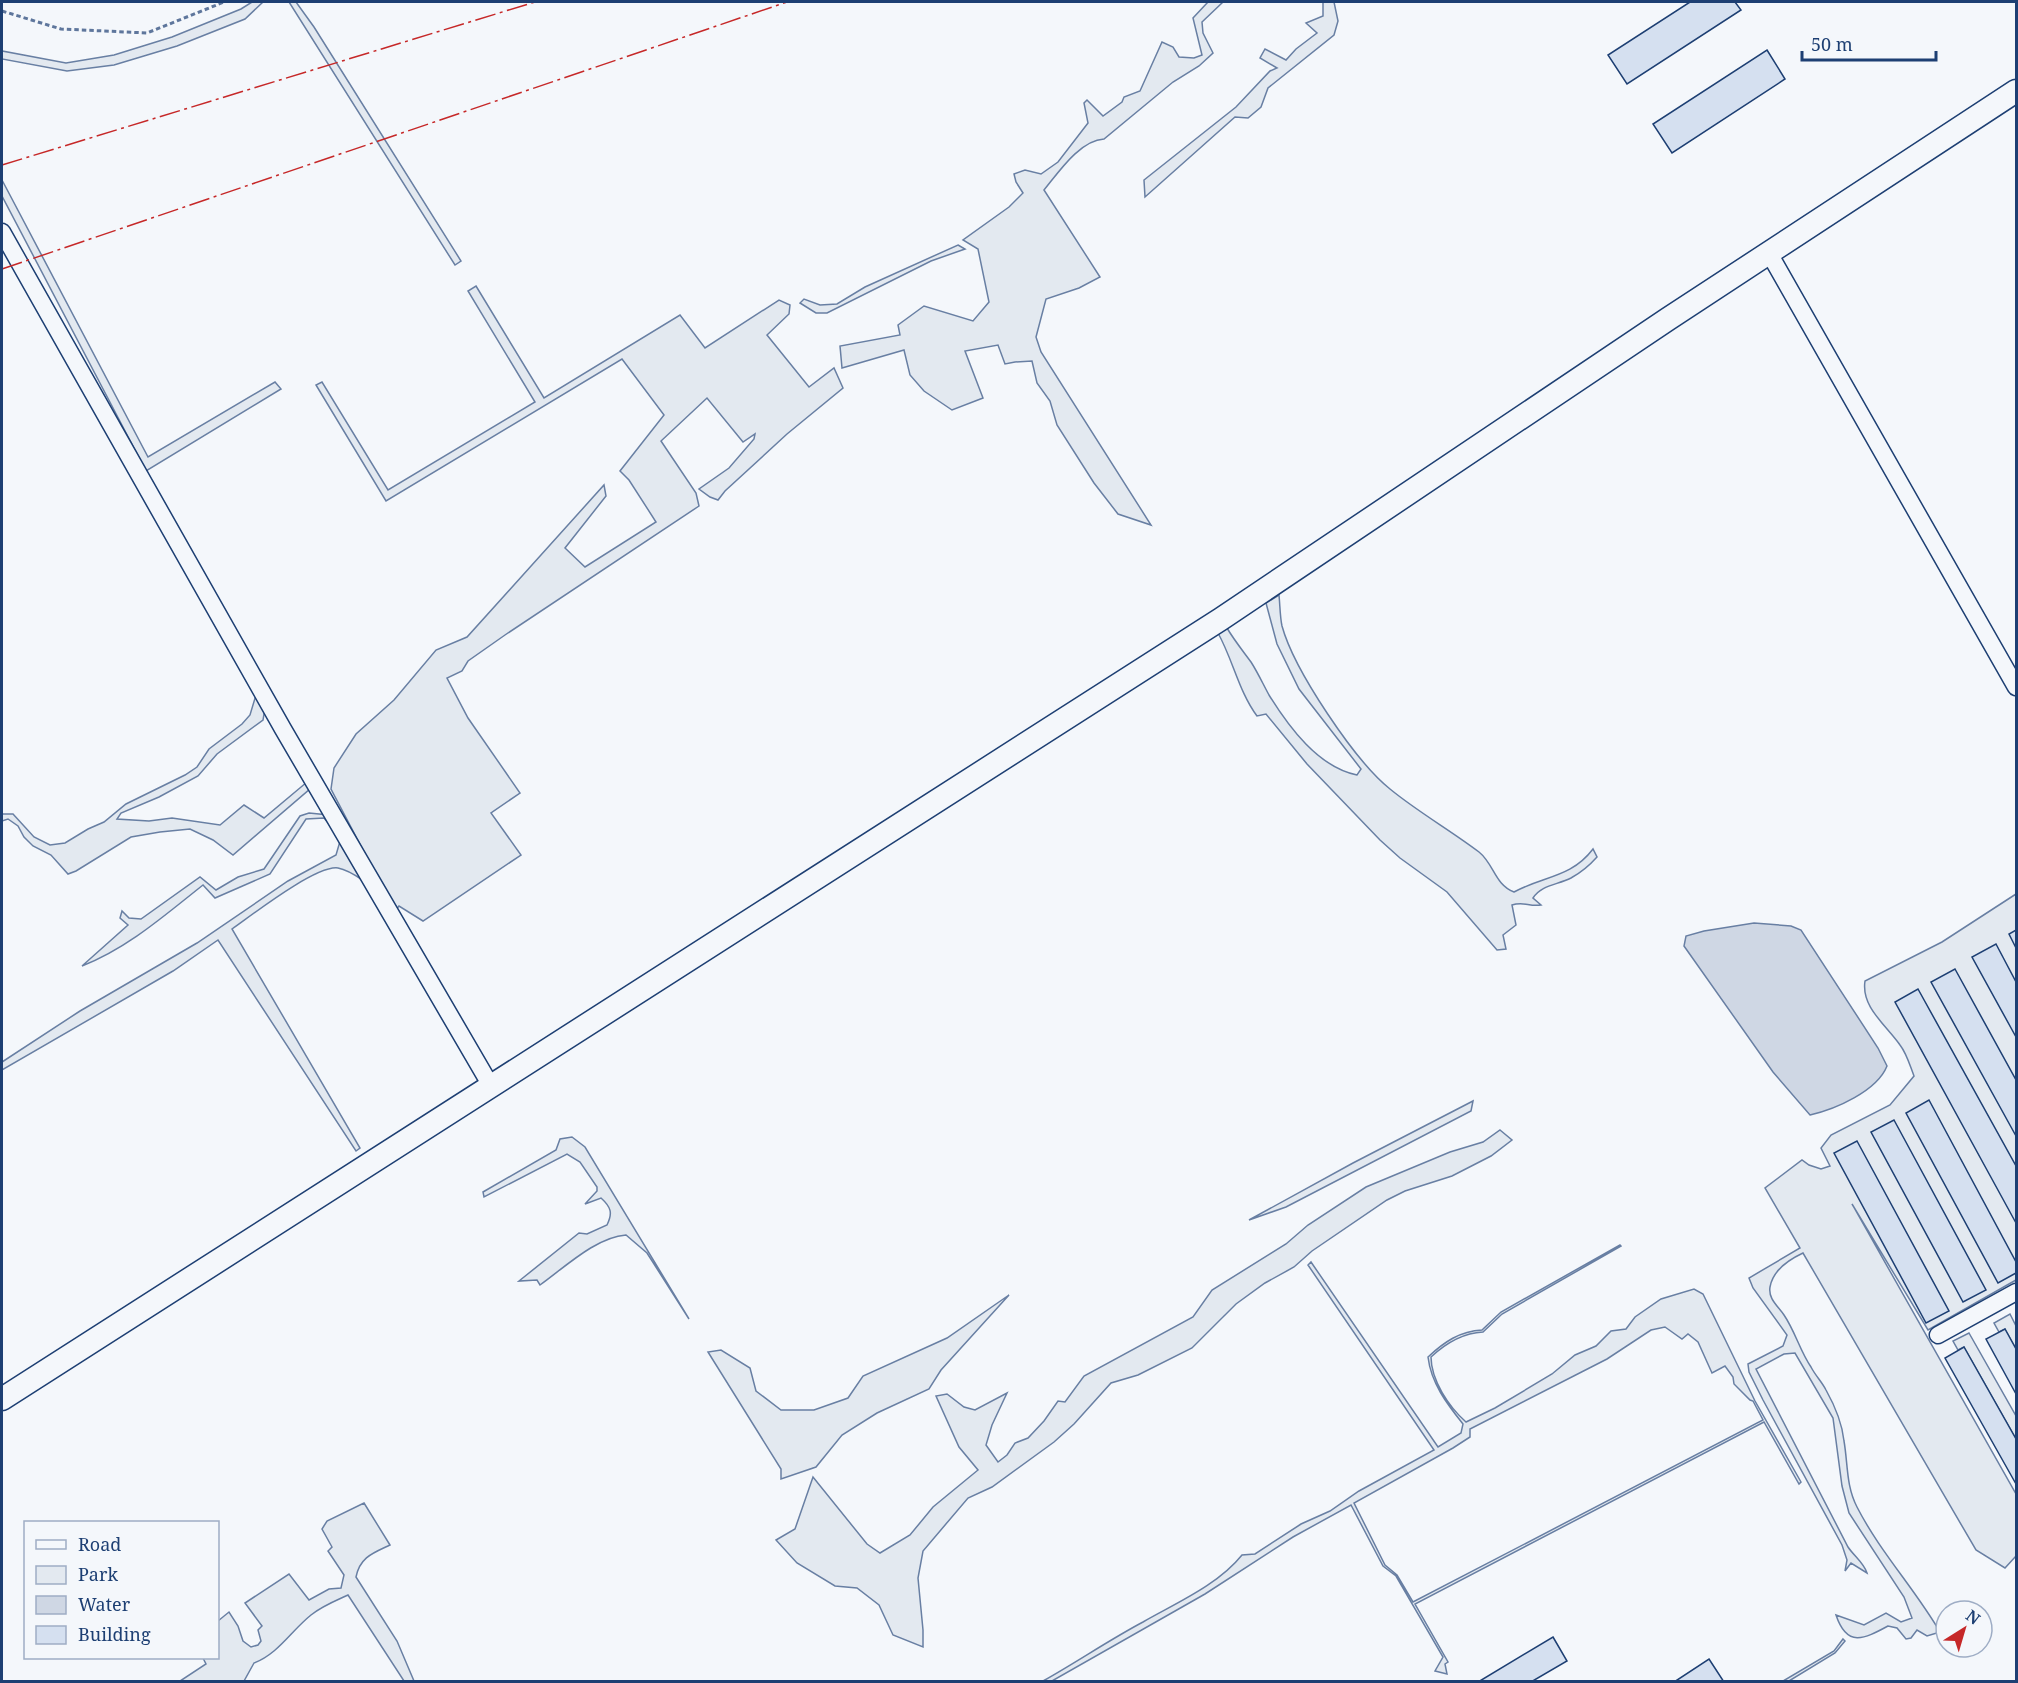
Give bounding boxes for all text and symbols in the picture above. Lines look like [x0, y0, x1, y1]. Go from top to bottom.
scale bar [1802, 24, 1936, 62]
text: 50 m [1811, 32, 1853, 56]
legend [24, 1521, 219, 1659]
text: Road [78, 1532, 121, 1556]
text: Park [78, 1562, 118, 1586]
text: Water [78, 1592, 131, 1616]
north arrow [1934, 1599, 1994, 1659]
text: N [1961, 1604, 1985, 1630]
text: Building [78, 1622, 151, 1646]

